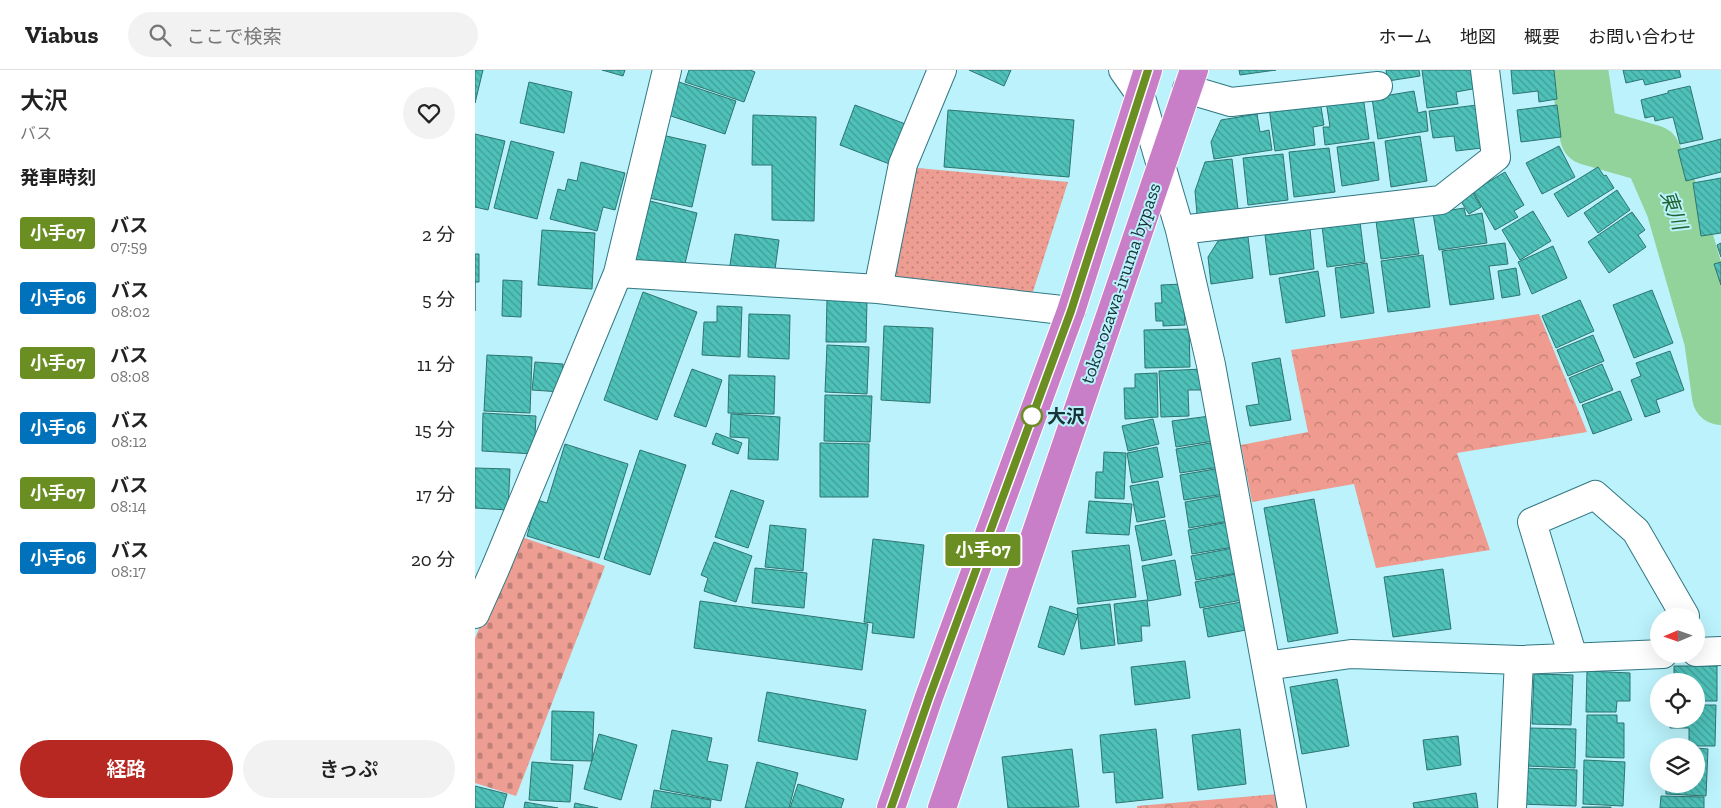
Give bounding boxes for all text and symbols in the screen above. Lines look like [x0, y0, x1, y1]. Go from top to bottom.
search box [128, 12, 478, 57]
text: Viabus [25, 20, 98, 49]
icon: search [146, 21, 174, 49]
text: ここで検索 [186, 25, 281, 48]
text: ホーム [1379, 26, 1432, 48]
text: 地図 [1460, 26, 1496, 48]
text: 概要 [1524, 26, 1560, 48]
text: お問い合わせ [1588, 26, 1696, 48]
text: 大沢 [20, 86, 68, 115]
button: heart [403, 87, 455, 139]
text: バス [20, 124, 52, 143]
text: 発車時刻 [20, 166, 96, 189]
street label: tokorozawa-iruma bypass [1075, 180, 1166, 387]
water label: 東川 [1656, 187, 1693, 235]
text: バス [110, 214, 148, 237]
text: 小手07 [30, 222, 85, 244]
text: 2 分 [422, 223, 455, 246]
text: 07:59 [110, 237, 147, 256]
text: バス [111, 279, 149, 302]
text: 小手06 [30, 287, 86, 309]
text: 5 分 [422, 288, 455, 311]
text: 08:02 [111, 302, 150, 321]
text: バス [110, 344, 148, 367]
text: 小手07 [30, 352, 85, 374]
text: 11 分 [417, 353, 455, 376]
text: 08:08 [110, 367, 150, 386]
marker: 大沢 [1021, 405, 1043, 427]
place label: 大沢 [1047, 405, 1085, 428]
text: バス [111, 409, 149, 432]
text: 小手06 [30, 417, 86, 439]
text: 15 分 [415, 418, 455, 441]
text: 08:12 [111, 432, 147, 451]
text: バス [110, 474, 148, 497]
text: 小手07 [30, 482, 85, 504]
text: 17 分 [416, 483, 455, 506]
text: 08:14 [110, 497, 146, 516]
line badge: 小手07 [948, 534, 1018, 566]
text: バス [111, 539, 149, 562]
text: 小手07 [955, 539, 1011, 561]
text: 小手06 [30, 547, 86, 569]
text: 20 分 [411, 548, 455, 571]
text: 08:17 [111, 562, 146, 581]
north arrow [1650, 608, 1705, 662]
map controls [1650, 608, 1705, 793]
button: locate [1650, 673, 1705, 728]
button: layers [1650, 738, 1705, 793]
button: 経路 [20, 740, 233, 798]
button: きっぷ [243, 740, 455, 798]

